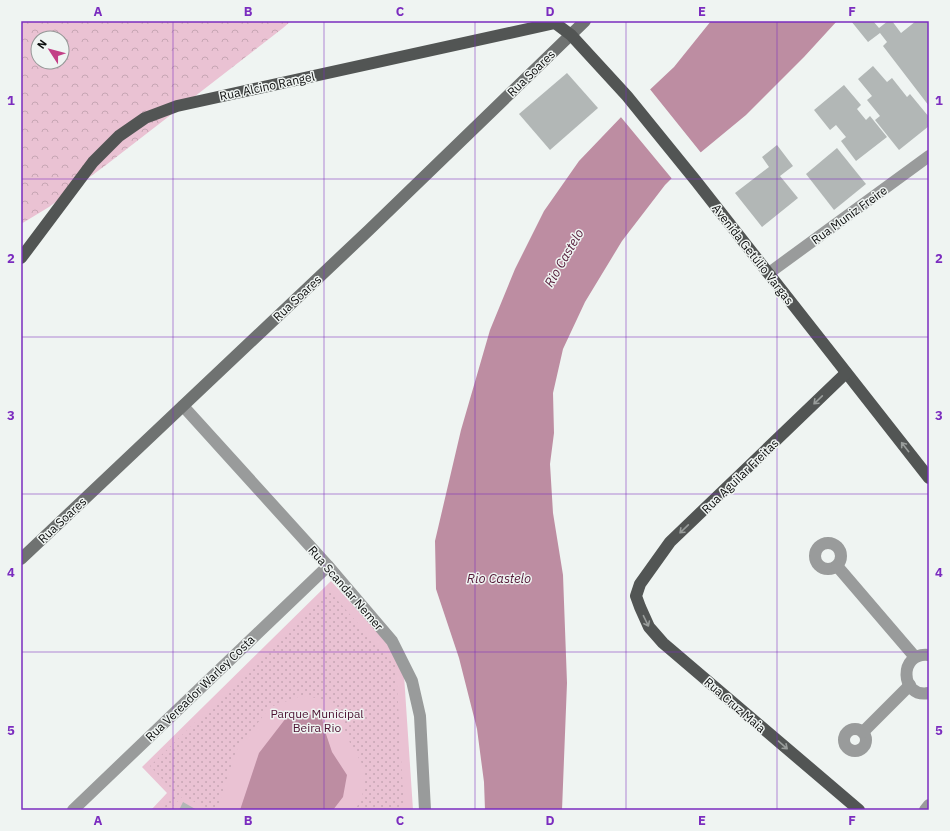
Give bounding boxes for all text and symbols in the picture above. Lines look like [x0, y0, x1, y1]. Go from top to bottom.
text: A [94, 3, 103, 20]
text: B [244, 3, 253, 20]
text: C [396, 3, 405, 20]
text: D [545, 3, 555, 20]
text: E [698, 3, 706, 20]
text: F [848, 3, 856, 20]
north arrow [30, 30, 70, 70]
text: N [34, 37, 50, 51]
street label: Rua Soares [504, 46, 558, 99]
street label: Rua Alcino Rangel [218, 69, 316, 103]
text: 1 [7, 92, 15, 109]
text: 1 [935, 92, 943, 109]
street label: Rua Muniz Freire [808, 182, 890, 247]
street label: Avenida Getúlio Vargas [709, 201, 797, 307]
water label: Rio Castelo [541, 226, 587, 290]
text: 2 [7, 250, 15, 267]
text: 2 [935, 250, 943, 267]
street label: Rua Soares [270, 272, 324, 324]
one-way arrow [813, 395, 823, 405]
text: 3 [7, 407, 15, 424]
text: 3 [935, 407, 943, 424]
street label: Rua Aguilar Freitas [698, 435, 782, 517]
one-way arrow [900, 442, 909, 453]
street label: Rua Soares [35, 494, 89, 546]
one-way arrow [679, 524, 689, 534]
street label: Rua Scandar Nemer [305, 543, 387, 634]
text: 4 [7, 564, 15, 581]
text: 4 [935, 564, 943, 581]
water label: Rio Castelo [467, 570, 531, 587]
one-way arrow [643, 614, 650, 626]
street label: Rua Vereador Warley Costa [142, 631, 258, 744]
street label: Rua Cruz Maia [701, 674, 769, 736]
park label: Parque Municipal Beira Rio [270, 706, 364, 735]
text: 5 [7, 722, 15, 739]
text: 5 [935, 722, 943, 739]
one-way arrow [778, 741, 788, 750]
text: A [94, 812, 103, 829]
text: B [244, 812, 253, 829]
text: C [396, 812, 405, 829]
text: D [545, 812, 555, 829]
text: E [698, 812, 706, 829]
text: F [848, 812, 856, 829]

